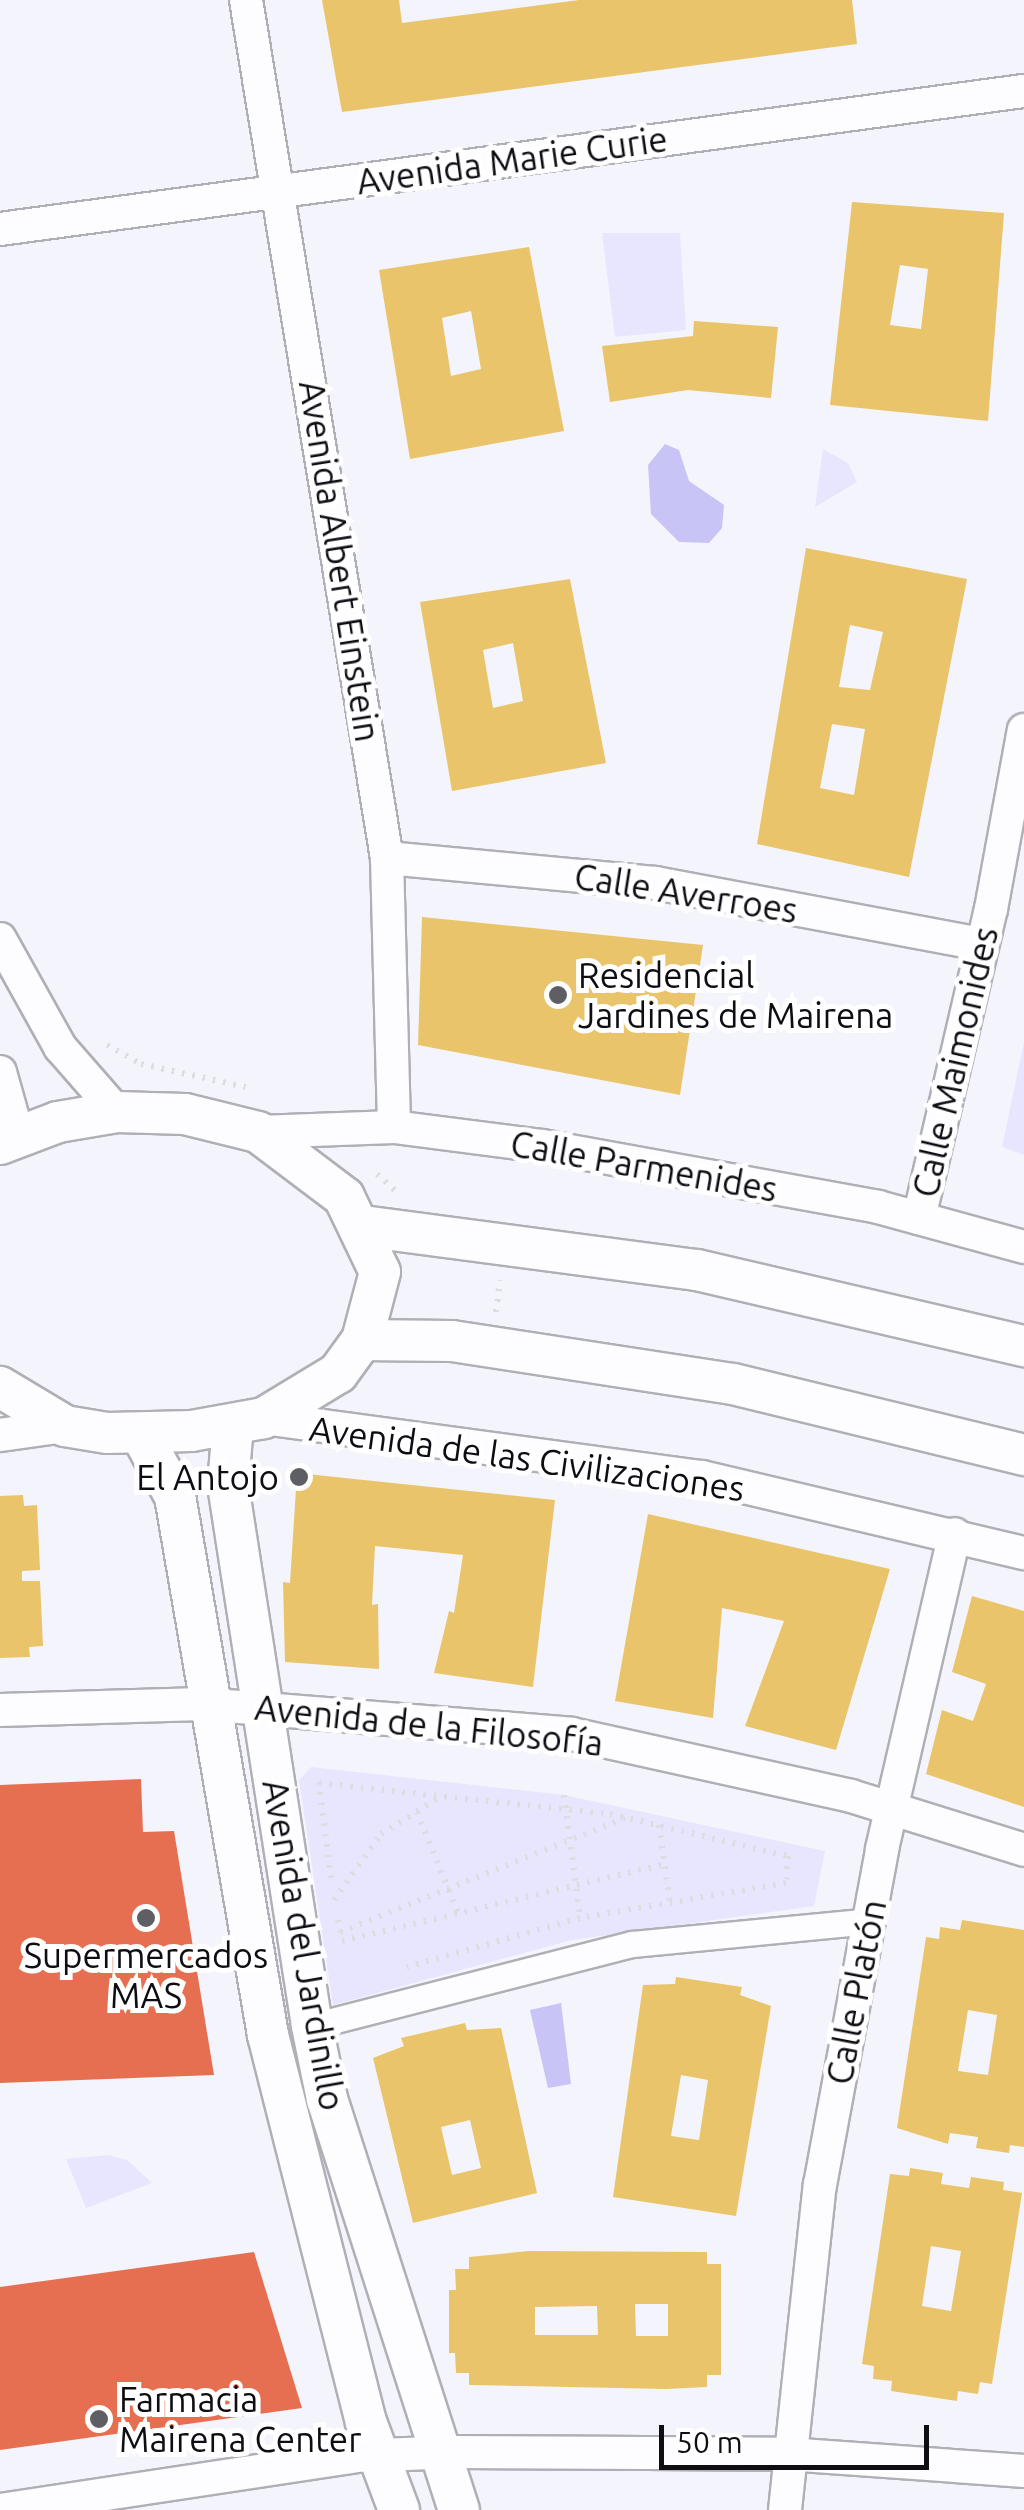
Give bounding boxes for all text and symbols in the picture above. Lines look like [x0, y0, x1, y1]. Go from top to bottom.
street label: Avenida Marie Curie [354, 117, 670, 203]
street label: Avenida Albert Einstein [291, 377, 389, 745]
street label: Calle Averroes [571, 855, 801, 931]
street label: Calle Maimonides [903, 923, 1007, 1201]
place label: Residencial Jardines de Mairena [578, 954, 893, 1036]
marker: Residencial Jardines de Mairena [547, 984, 569, 1006]
street label: Calle Parmenides [507, 1122, 781, 1210]
street label: Avenida de las Civilizaciones [307, 1407, 747, 1509]
place label: El Antojo [136, 1456, 279, 1498]
marker: El Antojo [288, 1466, 310, 1488]
street label: Avenida de la Filosofía [253, 1686, 605, 1764]
street label: Avenida del Jardinillo [254, 1776, 354, 2114]
street label: Calle Platón [818, 1896, 894, 2088]
marker: Supermercados MAS [135, 1907, 157, 1929]
place label: Supermercados MAS [24, 1934, 268, 2016]
place label: Farmacia Mairena Center [119, 2378, 361, 2460]
scale bar [664, 2405, 934, 2467]
marker: Farmacia Mairena Center [88, 2408, 110, 2430]
text: 50 m [676, 2425, 743, 2459]

